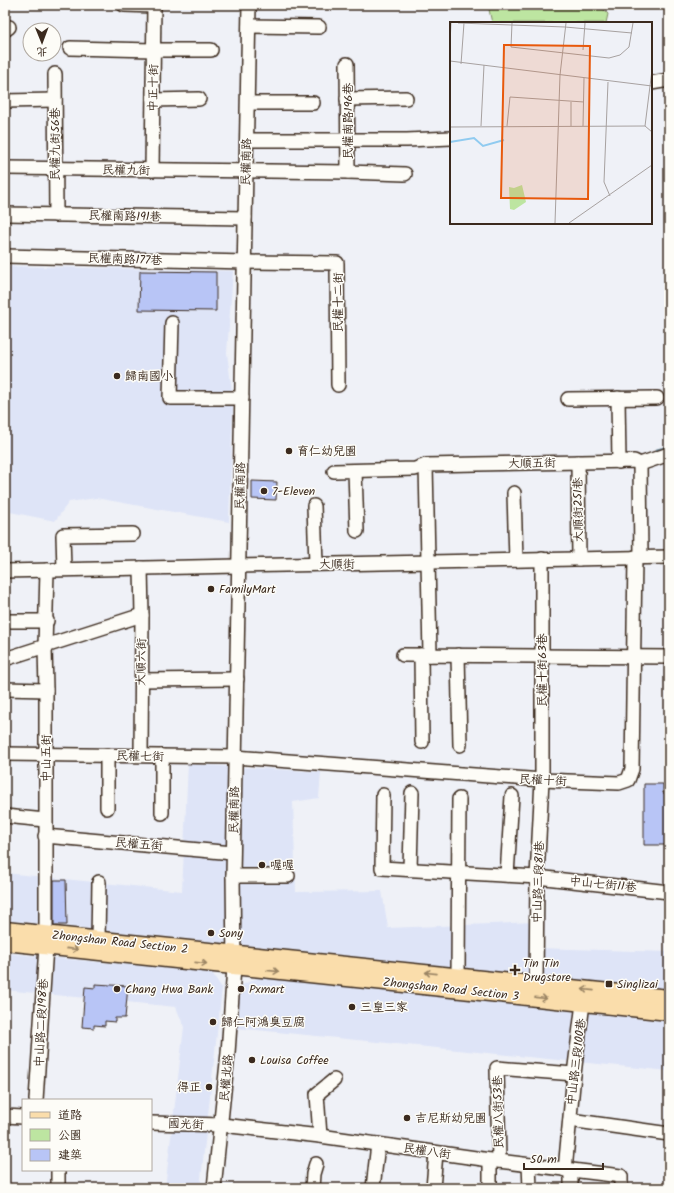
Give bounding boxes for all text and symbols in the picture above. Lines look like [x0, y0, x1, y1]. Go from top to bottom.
north arrow [22, 22, 62, 62]
inset map [450, 22, 652, 224]
text: 北 [37, 42, 48, 60]
street label: 中正十街 [144, 64, 163, 112]
street label: 民權南路196巷 [339, 83, 358, 159]
street label: 民權九街56巷 [46, 107, 65, 181]
street label: 民權南路 [237, 138, 256, 186]
street label: 民權九街 [102, 161, 150, 180]
street label: 民權南路191巷 [88, 206, 162, 227]
street label: 民權南路177巷 [87, 249, 163, 270]
street label: 民權十二街 [329, 272, 348, 332]
place label: 歸南國小 [125, 367, 173, 386]
marker: 歸南國小 [112, 371, 122, 381]
place label: 育仁幼兒園 [297, 442, 357, 461]
marker: 育仁幼兒園 [284, 446, 294, 456]
street label: 大順五街 [508, 454, 556, 473]
street label: 民權南路 [231, 462, 250, 510]
street label: 大順街251巷 [568, 477, 589, 543]
place label: 7-Eleven [272, 482, 315, 501]
marker: 7-Eleven [259, 486, 269, 496]
street label: 大順街 [319, 555, 355, 574]
place label: FamilyMart [219, 580, 276, 599]
marker: FamilyMart [206, 584, 216, 594]
street label: 民權十街63巷 [533, 633, 552, 707]
street label: 大順六街 [132, 638, 151, 686]
street label: 中山五街 [37, 734, 56, 782]
street label: 民權七街 [116, 747, 164, 766]
street label: 民權十街 [519, 770, 567, 791]
street label: 民權南路 [225, 786, 244, 834]
street label: 民權五街 [114, 833, 164, 856]
street label: 中山路三段81巷 [528, 840, 549, 924]
place label: 喔喔 [270, 856, 294, 875]
marker: 喔喔 [257, 860, 267, 870]
street label: 中山七街11巷 [568, 872, 638, 897]
place label: Sony [219, 924, 243, 943]
street label: Zhongshan Road Section 2 [51, 926, 189, 959]
marker: Sony [206, 928, 216, 938]
one-way arrow [65, 945, 78, 953]
place label: Tin Tin Drugstore [523, 954, 571, 987]
one-way arrow [194, 959, 207, 967]
marker: Tin Tin Drugstore [510, 965, 520, 975]
one-way arrow [266, 967, 279, 975]
one-way arrow [425, 969, 438, 977]
street label: Zhongshan Road Section 3 [382, 973, 520, 1006]
place label: Singlizai [617, 975, 659, 994]
street label: 中山路二段198巷 [30, 978, 53, 1068]
marker: Singlizai [604, 979, 614, 989]
place label: Chang Hwa Bank [125, 980, 213, 999]
place label: Pxmart [249, 980, 285, 999]
marker: Chang Hwa Bank [112, 984, 122, 994]
marker: Pxmart [236, 984, 246, 994]
one-way arrow [582, 986, 595, 993]
one-way arrow [534, 995, 547, 1002]
place label: 三皇三家 [360, 998, 408, 1017]
marker: 三皇三家 [347, 1002, 357, 1012]
place label: 歸仁阿鴻臭豆腐 [221, 1013, 305, 1032]
marker: 歸仁阿鴻臭豆腐 [208, 1017, 218, 1027]
street label: 中山路三段100巷 [562, 1017, 591, 1107]
place label: Louisa Coffee [260, 1051, 329, 1070]
street label: 民權北路 [215, 1053, 238, 1103]
marker: Louisa Coffee [247, 1055, 257, 1065]
street label: 民權八街53巷 [488, 1075, 509, 1149]
place label: 得正 [177, 1078, 201, 1097]
marker: 得正 [204, 1082, 214, 1092]
legend [22, 1099, 152, 1171]
text: 道路 [58, 1106, 82, 1125]
place label: 吉尼斯幼兒園 [415, 1109, 487, 1128]
marker: 吉尼斯幼兒園 [402, 1113, 412, 1123]
street label: 國光街 [168, 1114, 204, 1135]
text: 公園 [58, 1126, 82, 1145]
street label: 民權八街 [402, 1139, 452, 1164]
scale bar [524, 1145, 603, 1171]
text: 建築 [58, 1146, 82, 1165]
text: 50 m [530, 1150, 557, 1169]

